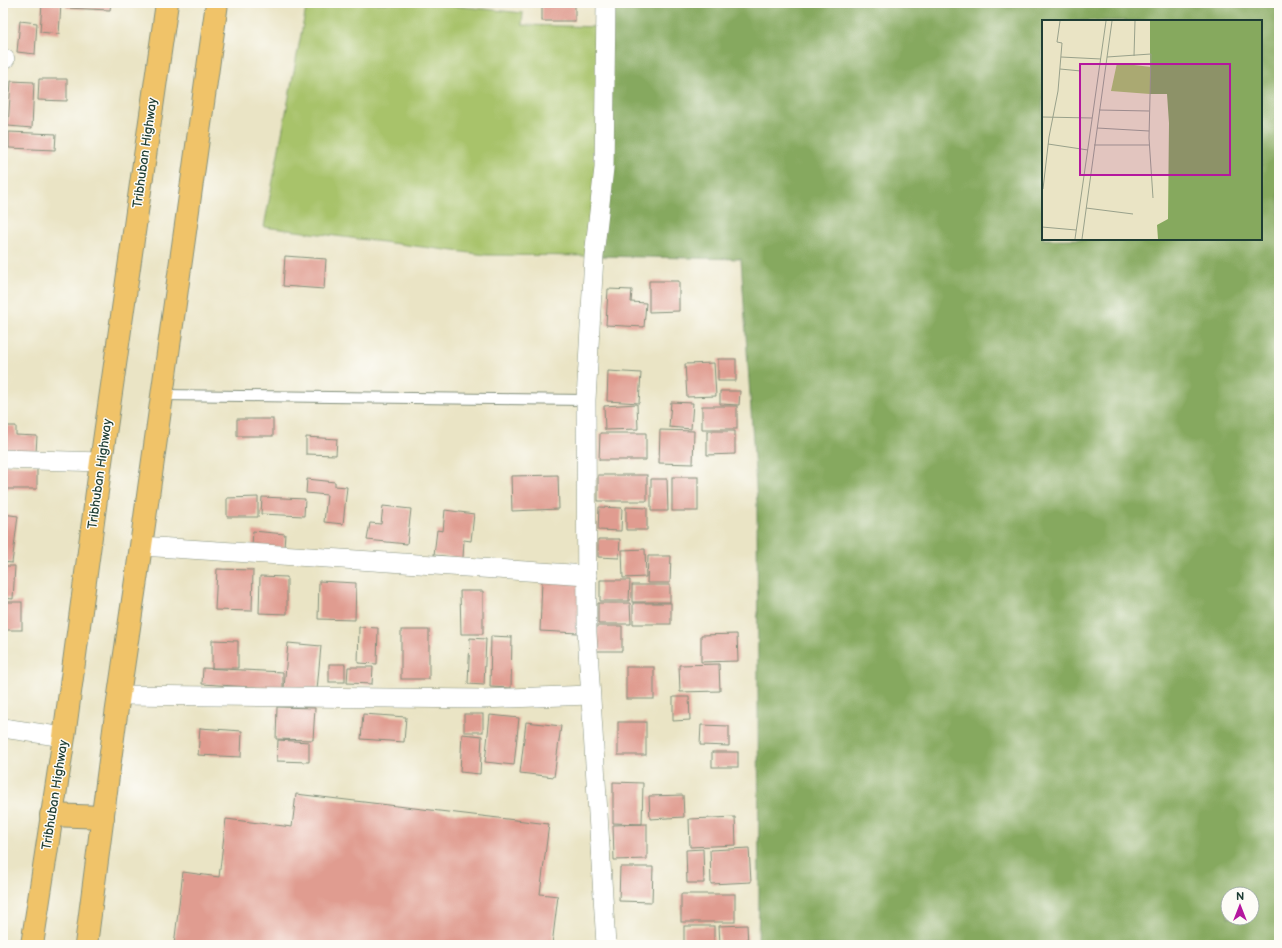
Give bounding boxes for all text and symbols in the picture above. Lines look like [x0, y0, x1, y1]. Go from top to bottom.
inset map [1042, 20, 1262, 240]
street label: Tribhuban Highway [129, 97, 161, 209]
street label: Tribhuban Highway [84, 418, 116, 530]
street label: Tribhuban Highway [38, 739, 72, 851]
north arrow [1220, 886, 1260, 926]
text: N [1236, 890, 1244, 903]

